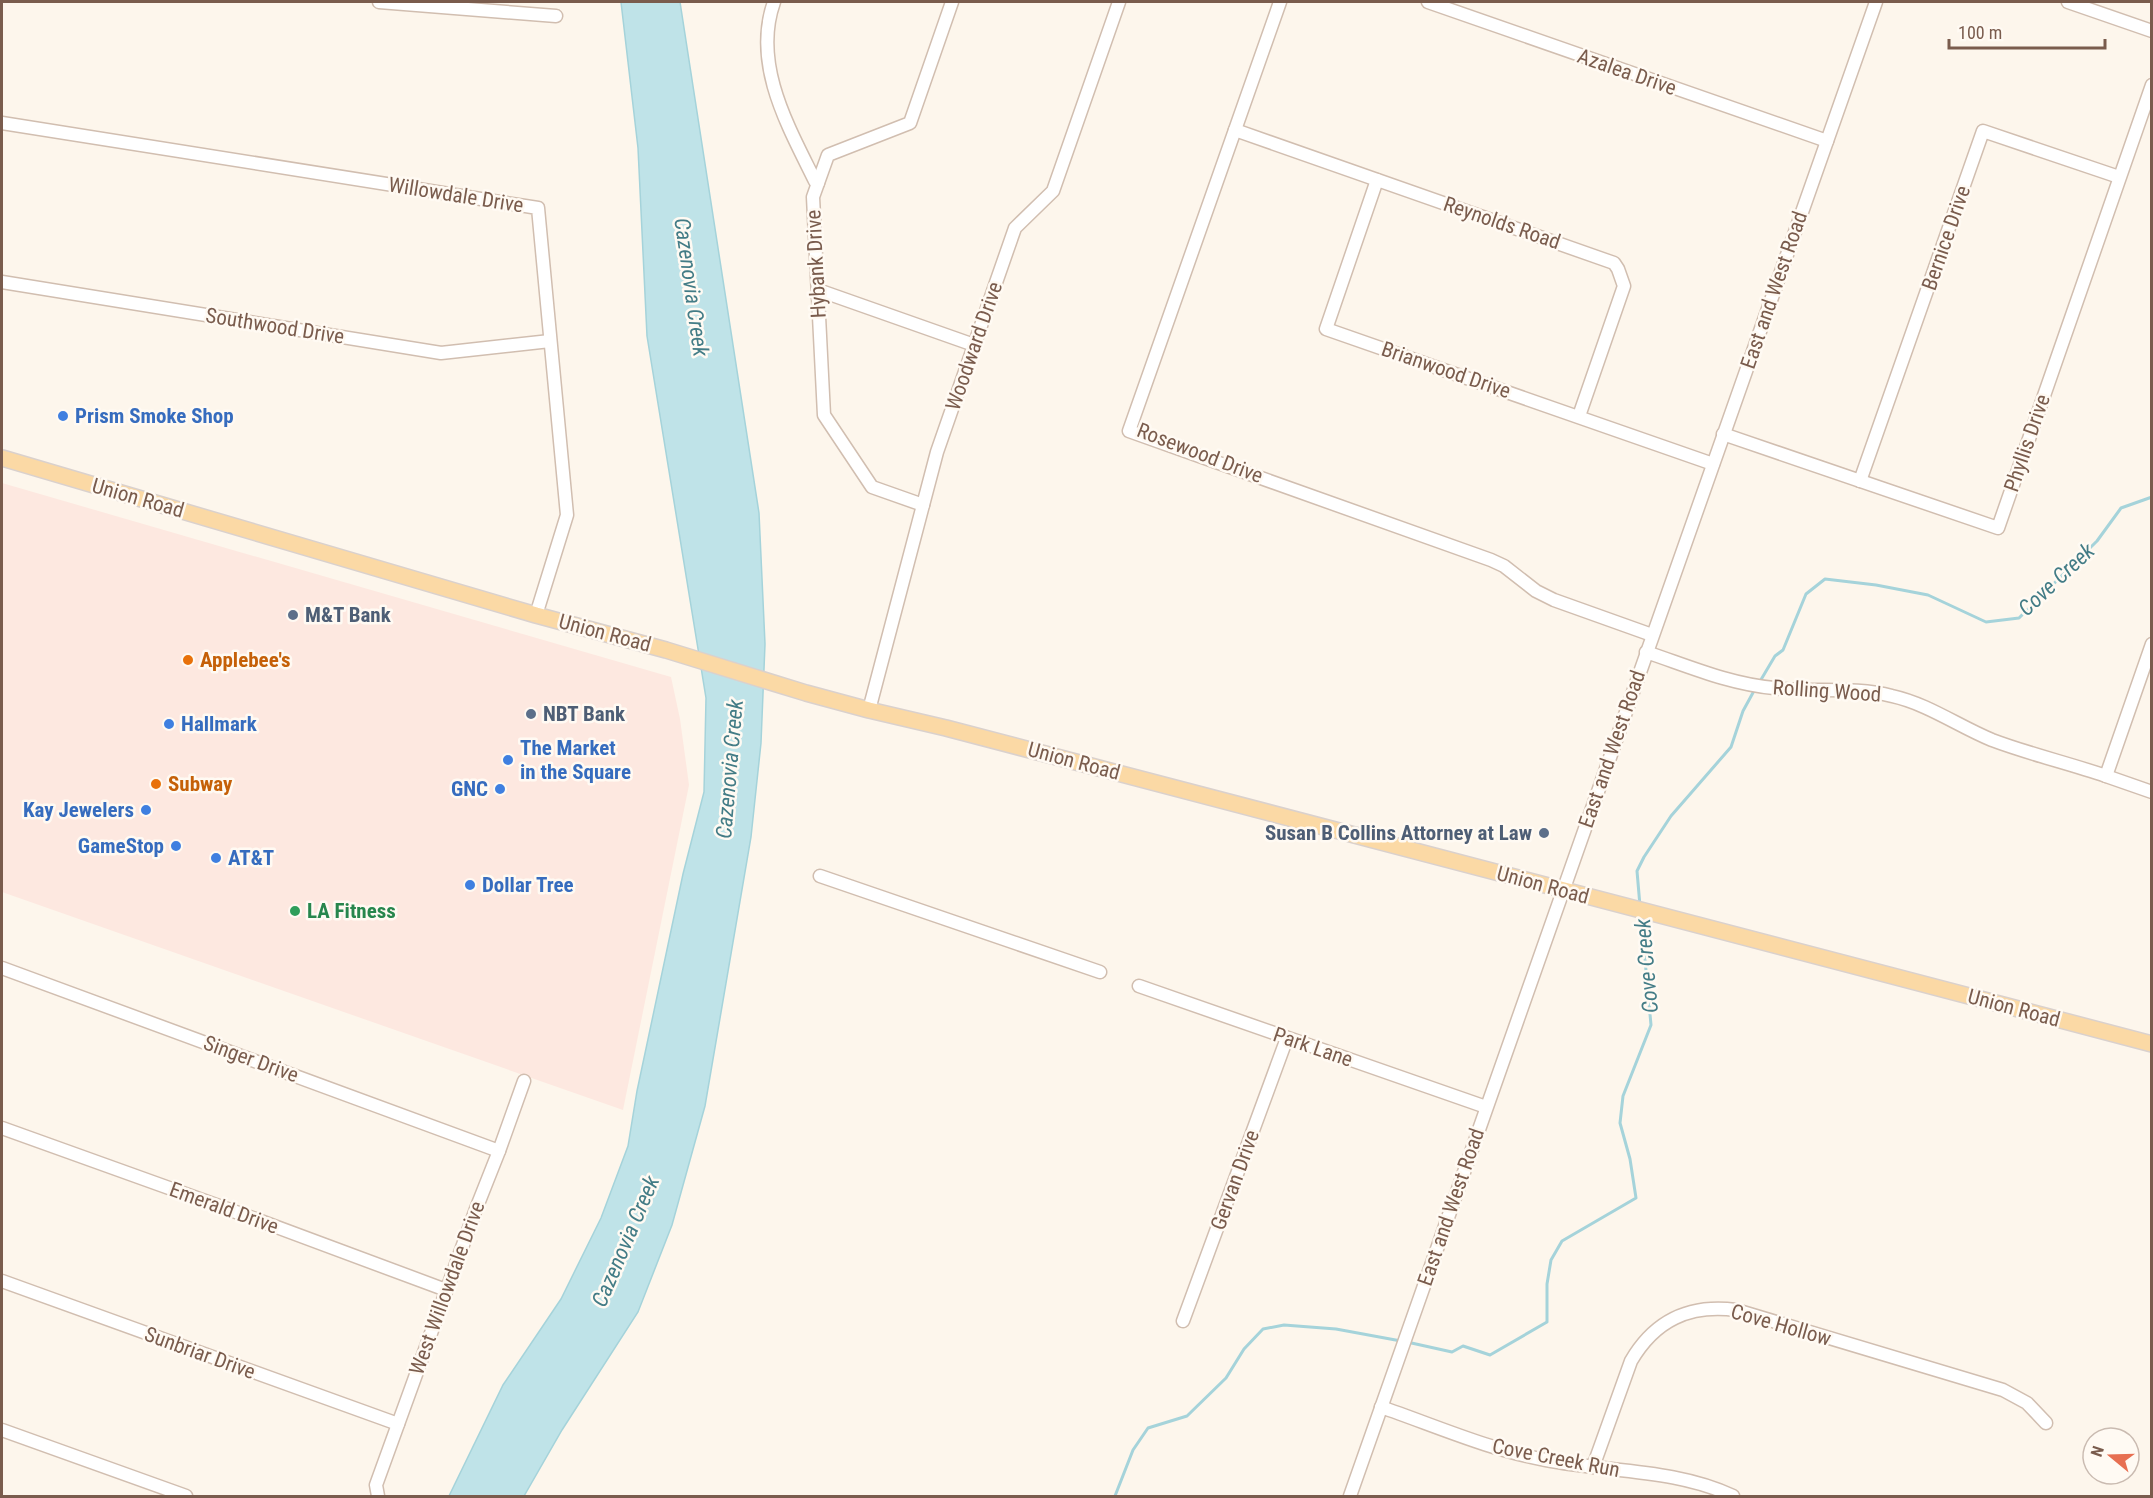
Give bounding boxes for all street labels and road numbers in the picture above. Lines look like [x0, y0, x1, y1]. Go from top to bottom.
street label: Azalea Drive [1574, 44, 1680, 100]
street label: Willowdale Drive [387, 172, 525, 218]
street label: Bernice Drive [1917, 182, 1975, 293]
street label: Reynolds Road [1440, 192, 1564, 254]
street label: East and West Road [1736, 208, 1812, 372]
street label: Hybank Drive [801, 209, 831, 319]
street label: Woodward Drive [941, 278, 1007, 413]
street label: Southwood Drive [204, 303, 346, 349]
street label: Brianwood Drive [1378, 337, 1514, 403]
street label: Phyllis Drive [1999, 391, 2055, 495]
street label: Rosewood Drive [1134, 418, 1267, 488]
street label: Union Road [89, 473, 187, 523]
street label: Union Road [556, 609, 654, 657]
street label: East and West Road [1574, 667, 1650, 831]
street label: Rolling Wood [1772, 675, 1882, 707]
street label: Union Road [1025, 737, 1123, 785]
street label: Union Road [1494, 861, 1592, 909]
street label: Union Road [1965, 984, 2063, 1032]
street label: Park Lane [1270, 1022, 1356, 1072]
street label: Singer Drive [200, 1031, 302, 1087]
street label: East and West Road [1413, 1125, 1489, 1289]
street label: Gervan Drive [1206, 1127, 1264, 1233]
street label: Emerald Drive [166, 1177, 282, 1239]
street label: West Willowdale Drive [404, 1198, 490, 1378]
street label: Cove Hollow [1728, 1299, 1834, 1351]
street label: Sunbriar Drive [141, 1322, 259, 1384]
street label: Cove Creek Run [1490, 1434, 1622, 1482]

